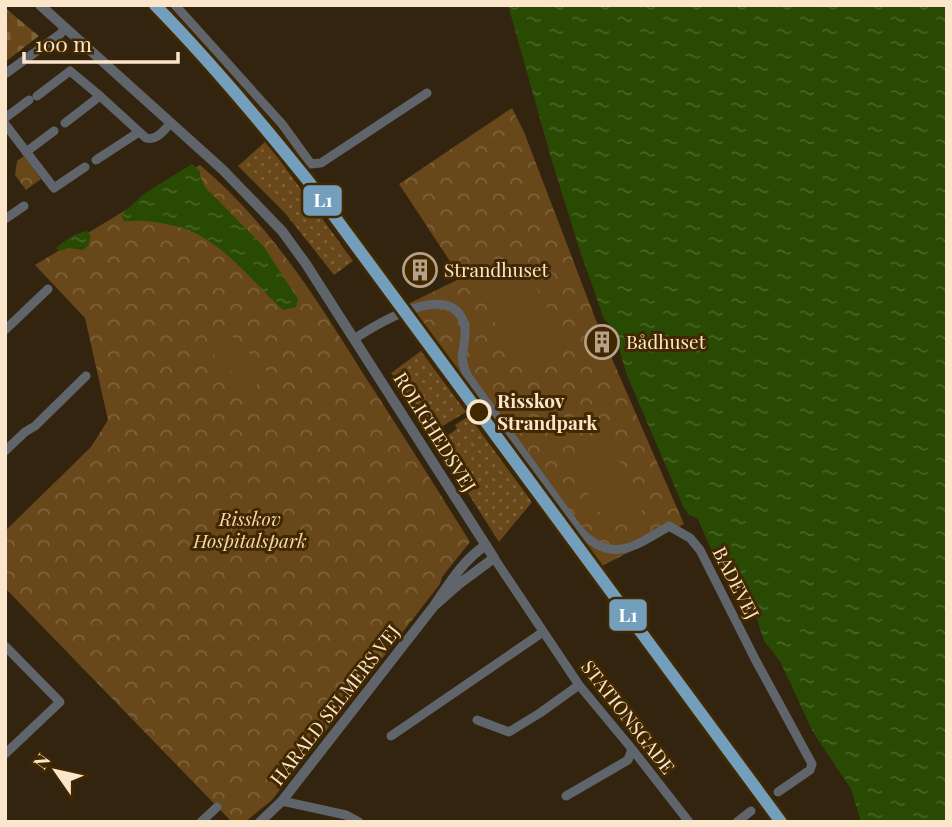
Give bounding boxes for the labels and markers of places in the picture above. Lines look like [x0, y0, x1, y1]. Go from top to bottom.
building icon: Strandhuset [401, 251, 439, 289]
place label: Strandhuset [444, 256, 549, 282]
building icon: Bådhuset [583, 323, 621, 361]
place label: Bådhuset [626, 328, 706, 354]
place label: Risskov Strandpark [497, 387, 598, 435]
marker: Risskov Strandpark [467, 400, 491, 424]

